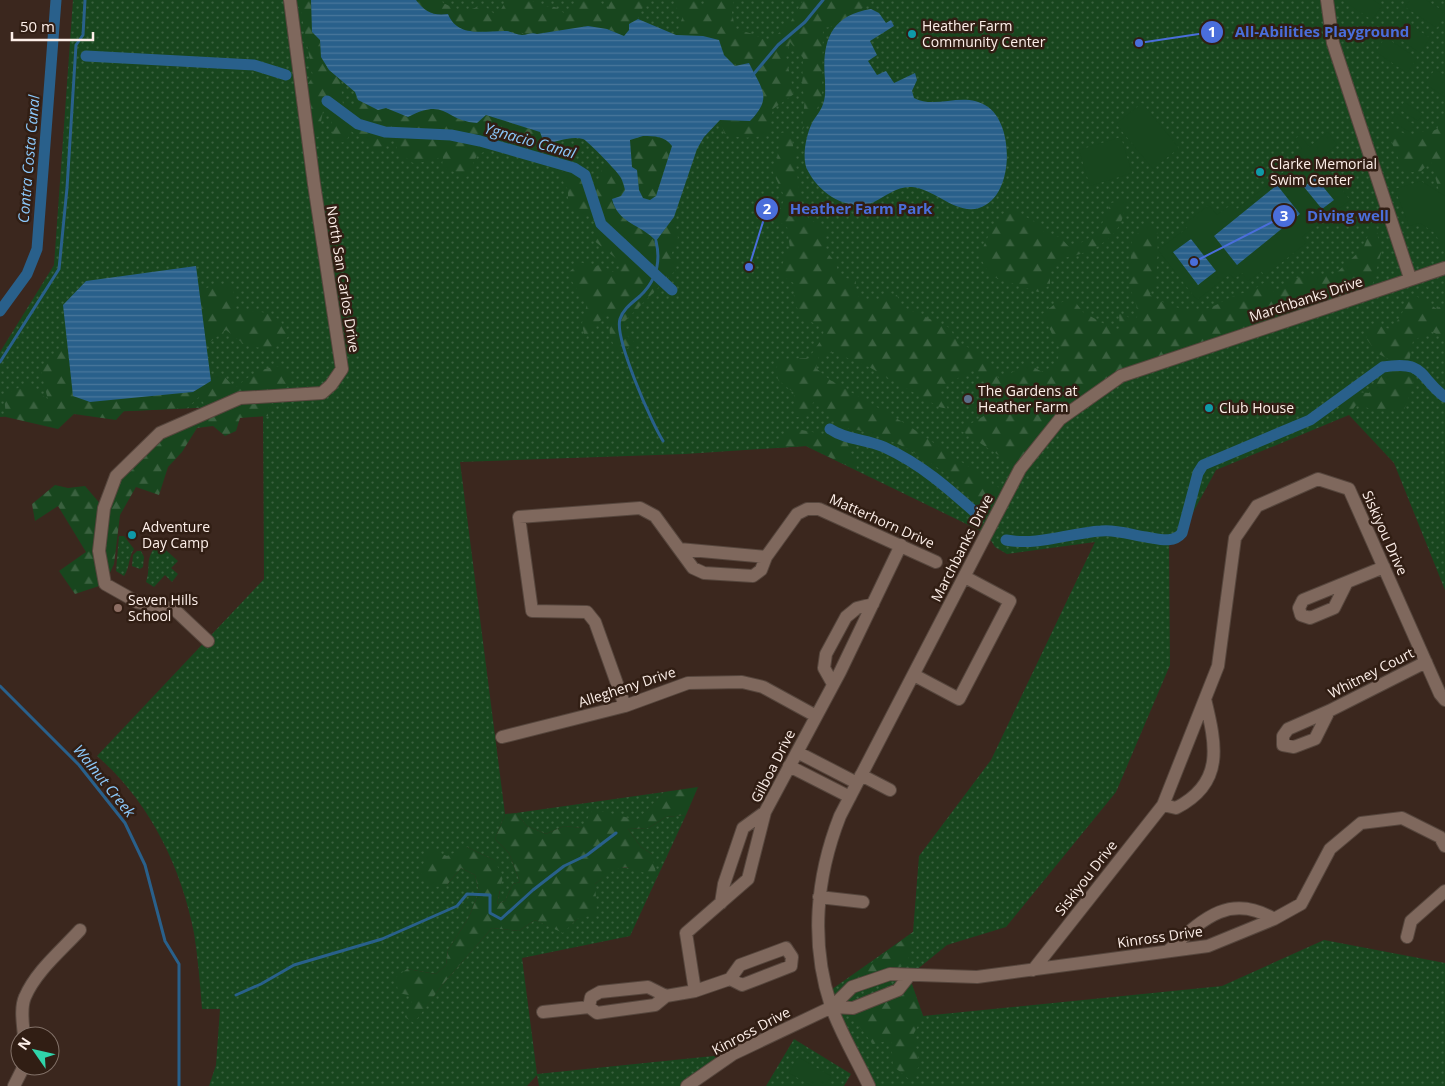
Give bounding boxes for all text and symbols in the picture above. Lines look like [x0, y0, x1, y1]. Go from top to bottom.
scale bar [12, 10, 94, 42]
text: 50 m [20, 16, 55, 36]
place label: Heather Farm Community Center [922, 16, 1046, 51]
callout: All-Abilities Playground [1200, 17, 1420, 47]
text: 1 [1208, 21, 1216, 41]
text: All-Abilities Playground [1235, 21, 1409, 41]
marker: Heather Farm Community Center [906, 28, 918, 40]
water label: Contra Costa Canal [12, 93, 44, 224]
water label: Ygnacio Canal [483, 118, 579, 163]
place label: Clarke Memorial Swim Center [1270, 154, 1377, 189]
marker: Clarke Memorial Swim Center [1254, 166, 1266, 178]
callout: Heather Farm Park [754, 194, 942, 224]
text: 2 [763, 198, 772, 218]
text: Heather Farm Park [790, 198, 933, 218]
callout: Diving well [1272, 201, 1399, 231]
street label: North San Carlos Drive [323, 204, 365, 354]
text: 3 [1280, 205, 1288, 225]
text: Diving well [1307, 205, 1389, 225]
street label: Marchbanks Drive [1247, 271, 1365, 326]
place label: The Gardens at Heather Farm [978, 381, 1078, 416]
marker: The Gardens at Heather Farm [962, 393, 974, 405]
place label: Club House [1219, 398, 1294, 417]
marker: Club House [1203, 402, 1215, 414]
street label: Siskiyou Drive [1358, 488, 1413, 578]
street label: Matterhorn Drive [827, 489, 938, 552]
street label: Marchbanks Drive [926, 491, 997, 605]
place label: Adventure Day Camp [142, 517, 210, 552]
marker: Adventure Day Camp [126, 529, 138, 541]
place label: Seven Hills School [128, 590, 199, 625]
marker: Seven Hills School [112, 602, 124, 614]
street label: Whitney Court [1325, 643, 1417, 702]
street label: Allegheny Drive [576, 662, 678, 711]
street label: Gilboa Drive [746, 726, 799, 806]
water label: Walnut Creek [69, 740, 141, 821]
street label: Siskiyou Drive [1050, 836, 1121, 919]
street label: Kinross Drive [1116, 921, 1204, 952]
street label: Kinross Drive [708, 1002, 793, 1059]
north arrow [10, 1026, 60, 1076]
text: N [13, 1033, 35, 1053]

